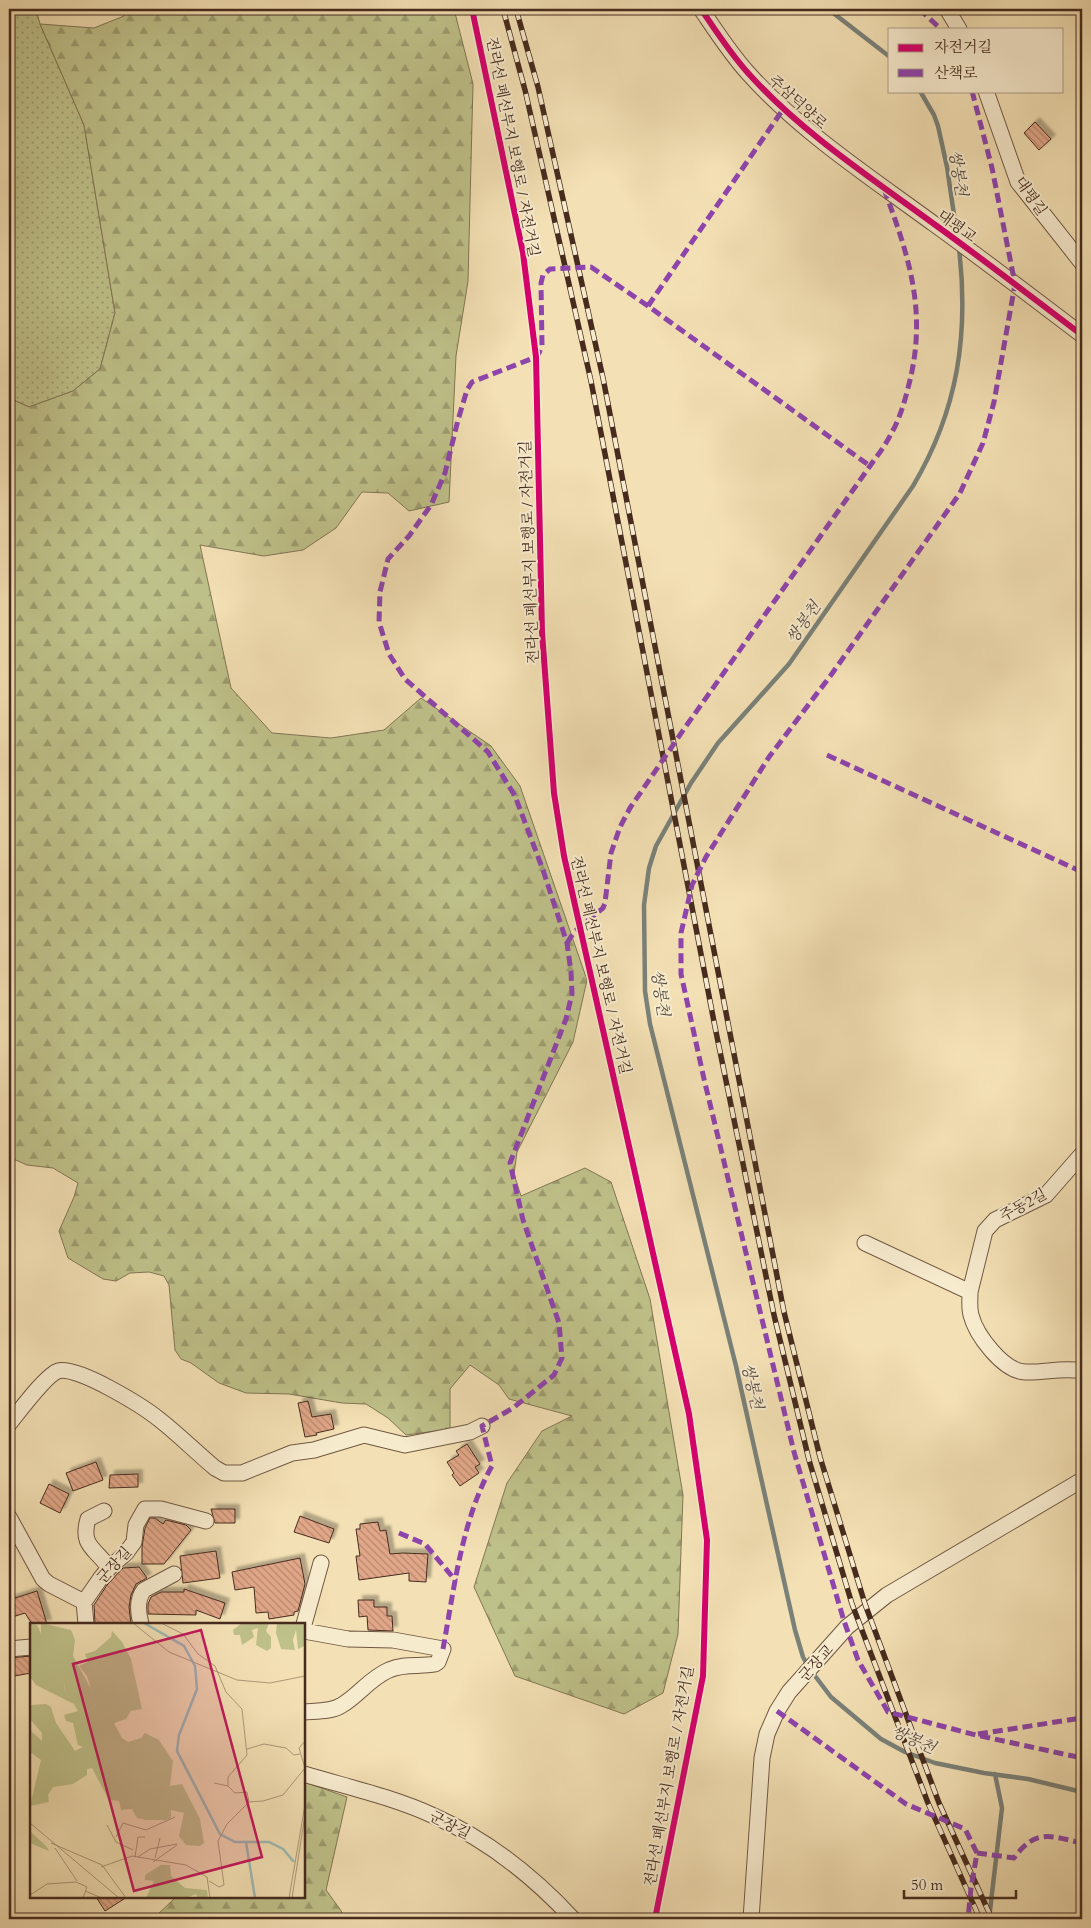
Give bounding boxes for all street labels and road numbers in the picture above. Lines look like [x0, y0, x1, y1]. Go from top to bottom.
street label: 전라선 폐선부지 보행로 / 자전거길 [482, 35, 544, 259]
street label: 주삼덕양로 [764, 70, 832, 134]
street label: 대평길 [1010, 172, 1052, 220]
street label: 대평교 [934, 205, 981, 247]
street label: 전라선 폐선부지 보행로 / 자전거길 [515, 440, 543, 664]
street label: 전라선 폐선부지 보행로 / 자전거길 [566, 854, 636, 1076]
street label: 주동2길 [996, 1184, 1050, 1226]
street label: 군장길 [92, 1542, 136, 1588]
street label: 군장교 [794, 1640, 838, 1686]
street label: 전라선 폐선부지 보행로 / 자전거길 [640, 1664, 698, 1888]
street label: 군장길 [426, 1806, 474, 1844]

